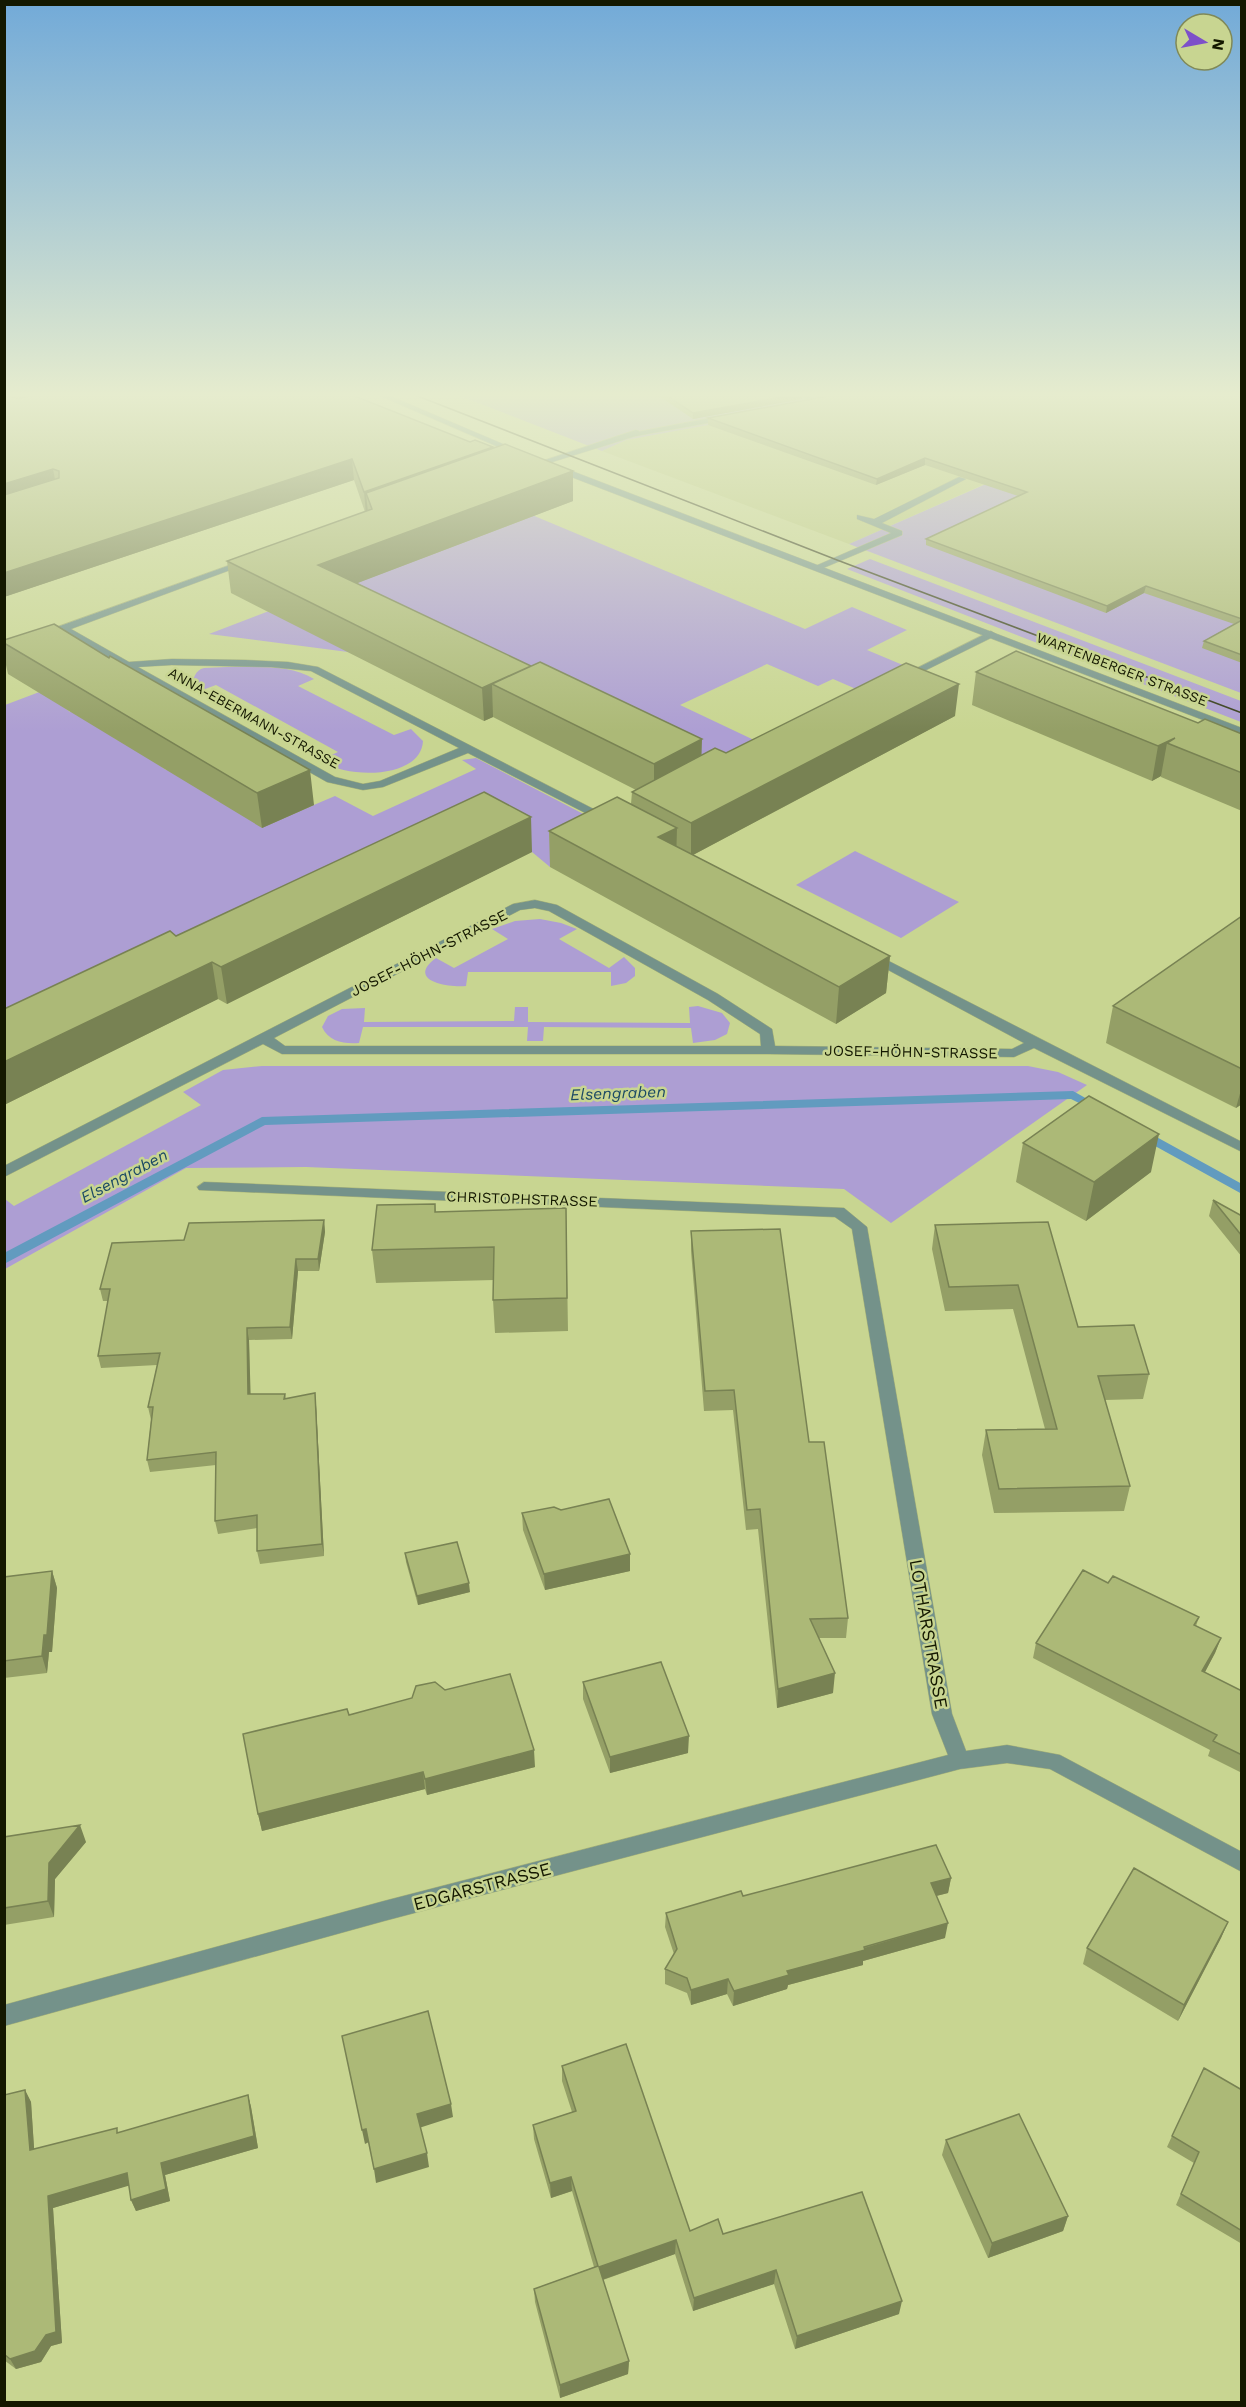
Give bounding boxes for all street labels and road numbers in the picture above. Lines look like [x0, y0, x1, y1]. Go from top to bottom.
street label: WARTENBERGER STRASSE [1034, 629, 1210, 709]
street label: ANNA-EBERMANN-STRASSE [166, 664, 342, 772]
street label: JOSEF-HÖHN-STRASSE [348, 906, 510, 1000]
street label: JOSEF-HÖHN-STRASSE [824, 1041, 998, 1063]
street label: CHRISTOPHSTRASSE [446, 1187, 598, 1211]
street label: LOTHARSTRASSE [906, 1558, 952, 1710]
street label: EDGARSTRASSE [411, 1858, 553, 1914]

